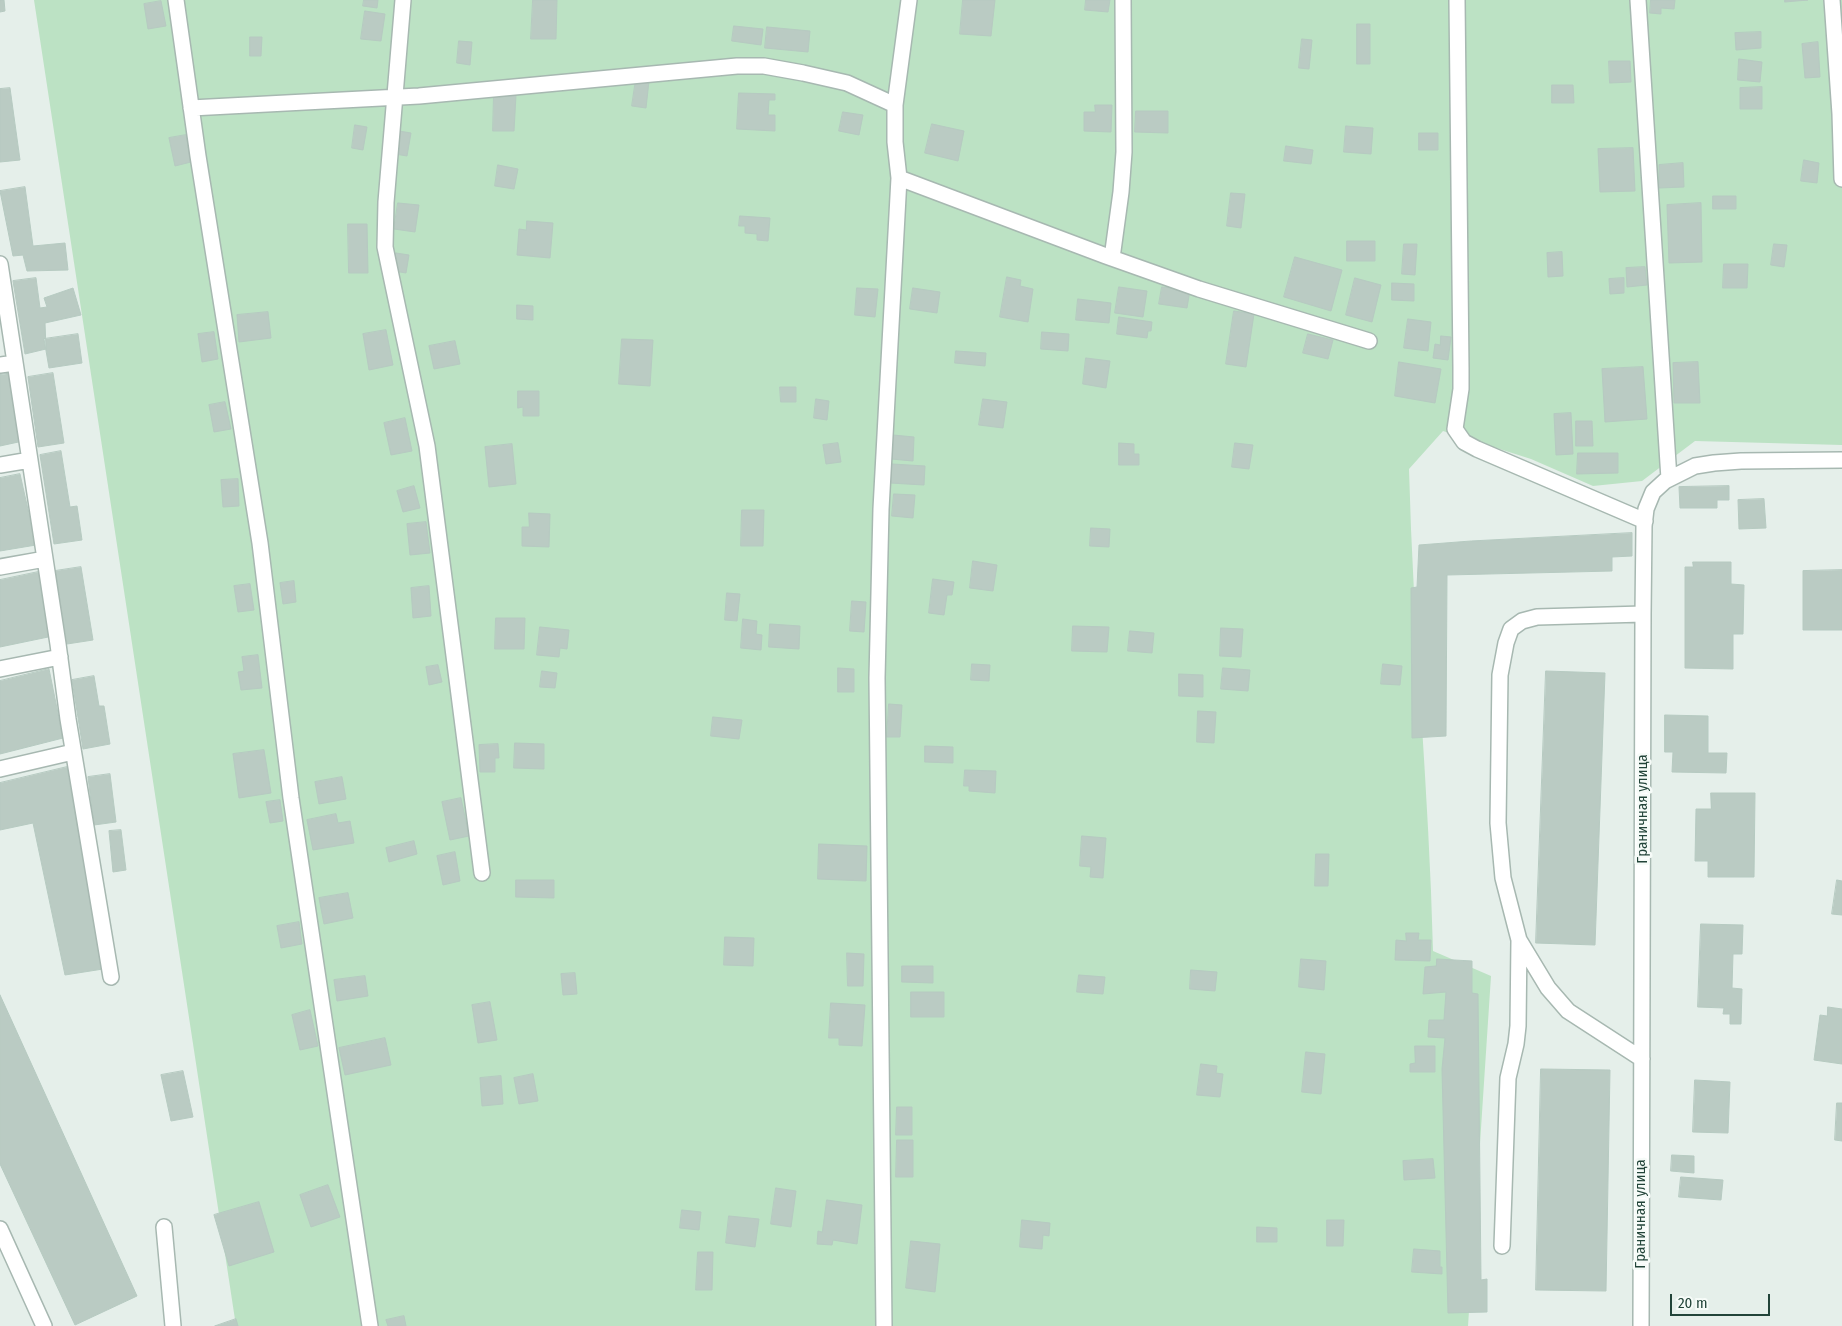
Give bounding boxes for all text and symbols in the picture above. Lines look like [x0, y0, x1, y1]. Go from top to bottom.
street label: Граничная улица [1634, 754, 1652, 864]
street label: Граничная улица [1632, 1159, 1650, 1269]
scale bar [1672, 1284, 1772, 1316]
text: 20 m [1678, 1294, 1708, 1312]

